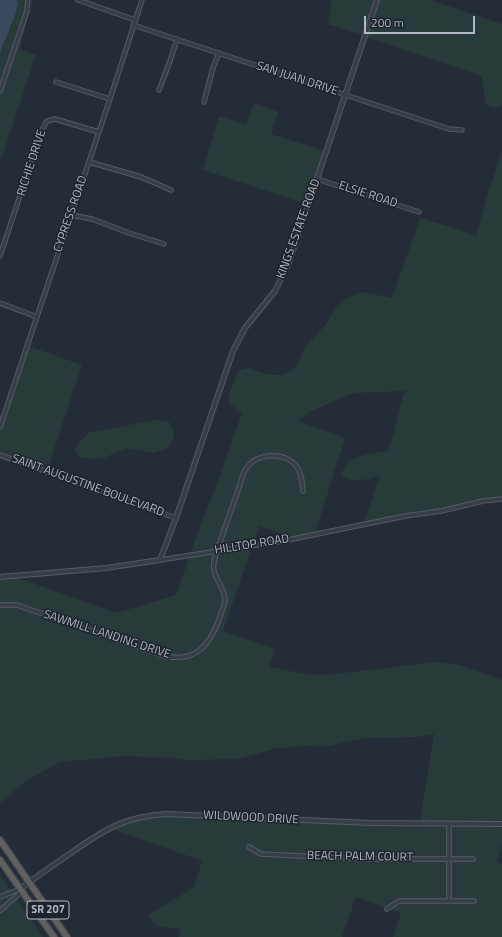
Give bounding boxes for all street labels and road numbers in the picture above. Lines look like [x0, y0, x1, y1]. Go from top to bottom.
street label: SAN JUAN DRIVE [254, 59, 340, 99]
street label: RICHIE DRIVE [15, 128, 49, 198]
street label: CYPRESS ROAD [51, 174, 91, 254]
street label: KINGS ESTATE ROAD [274, 177, 324, 281]
street label: ELSIE ROAD [337, 179, 399, 211]
street label: SAINT AUGUSTINE BOULEVARD [10, 452, 166, 520]
street label: HILLTOP ROAD [214, 532, 290, 558]
street label: SAWMILL LANDING DRIVE [42, 608, 172, 662]
street label: WILDWOOD DRIVE [203, 808, 299, 828]
street label: BEACH PALM COURT [307, 849, 413, 865]
road number: SR 207 [27, 901, 69, 919]

